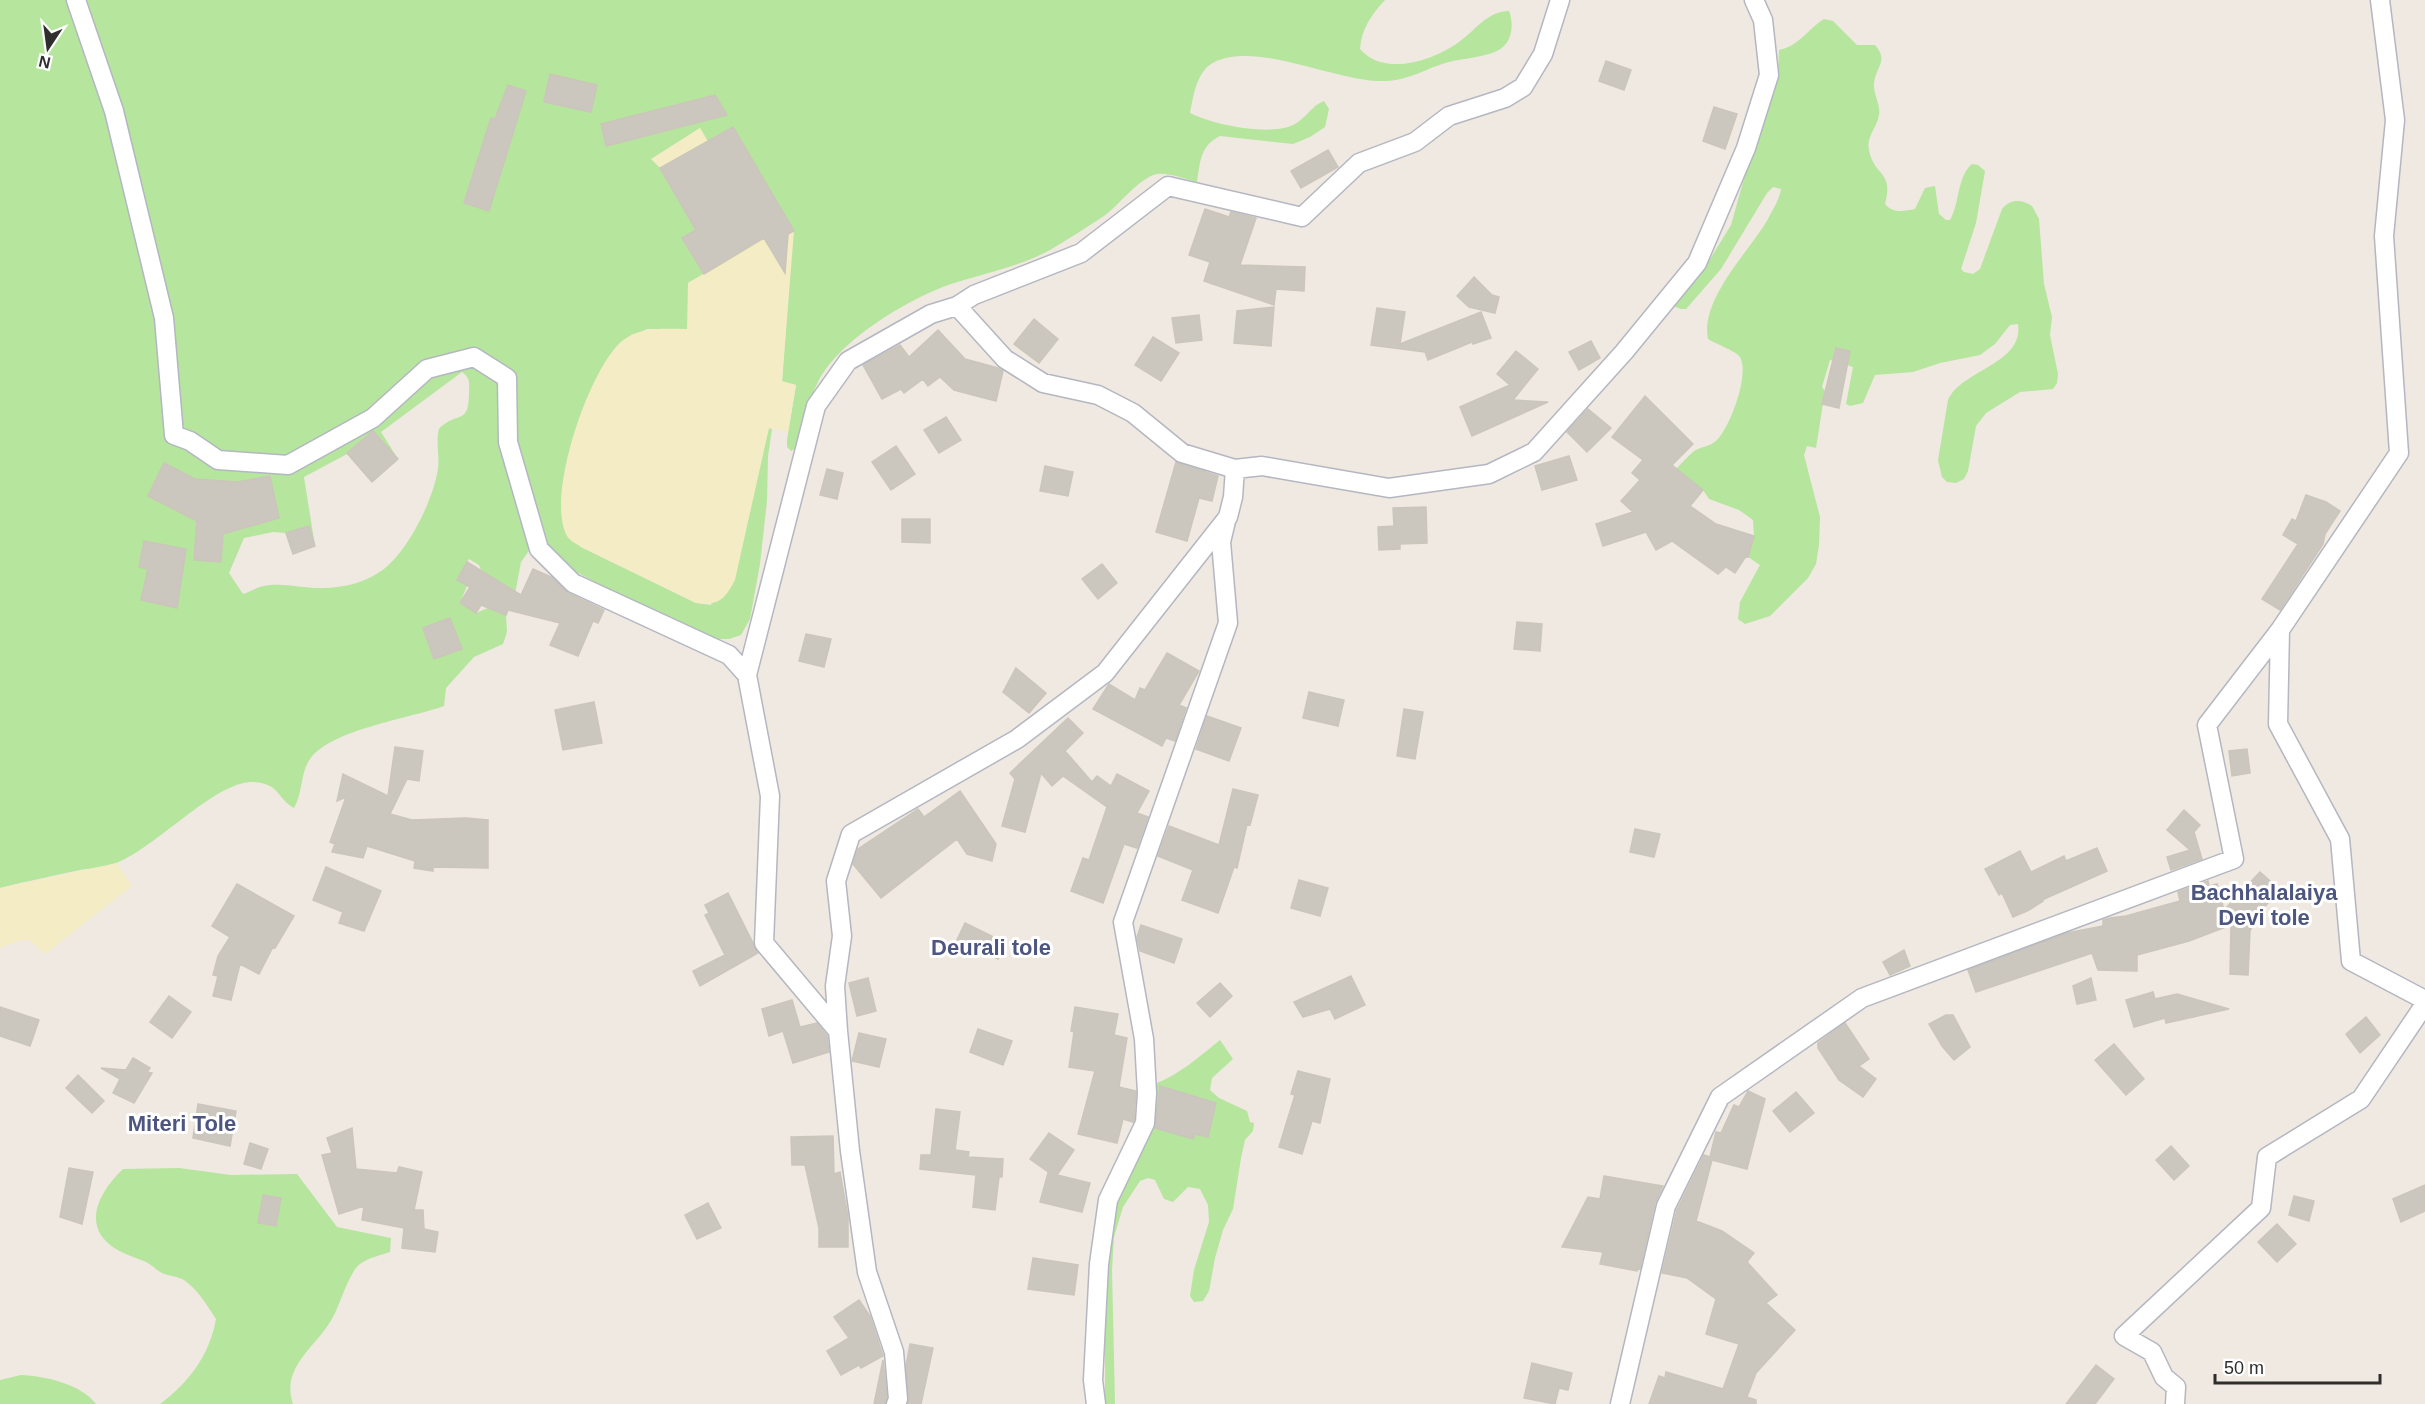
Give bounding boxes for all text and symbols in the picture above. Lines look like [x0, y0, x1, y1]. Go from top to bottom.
north arrow [18, 18, 78, 78]
text: N [37, 53, 52, 72]
district label: Bachhalalaiya Devi tole [2191, 880, 2338, 930]
district label: Deurali tole [931, 935, 1051, 960]
district label: Miteri Tole [128, 1111, 236, 1136]
scale bar [2215, 1347, 2380, 1385]
text: 50 m [2224, 1358, 2264, 1378]

